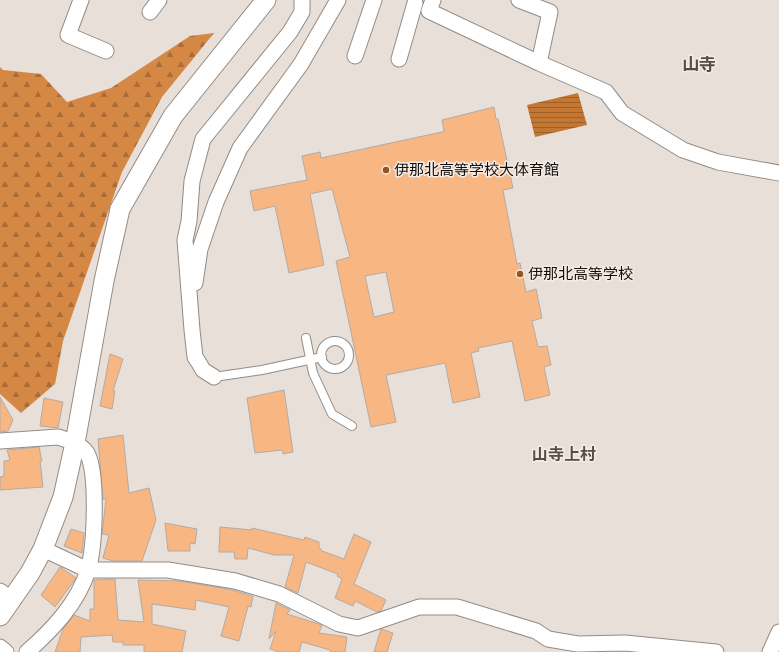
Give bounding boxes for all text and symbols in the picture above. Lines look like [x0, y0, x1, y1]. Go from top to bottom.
district label: 山寺 [682, 53, 716, 73]
place label: 伊那北高等学校大体育館 [394, 160, 559, 178]
marker: 伊那北高等学校大体育館 [381, 165, 391, 175]
place label: 伊那北高等学校 [528, 264, 633, 282]
marker: 伊那北高等学校 [515, 269, 525, 279]
district label: 山寺上村 [532, 444, 596, 463]

